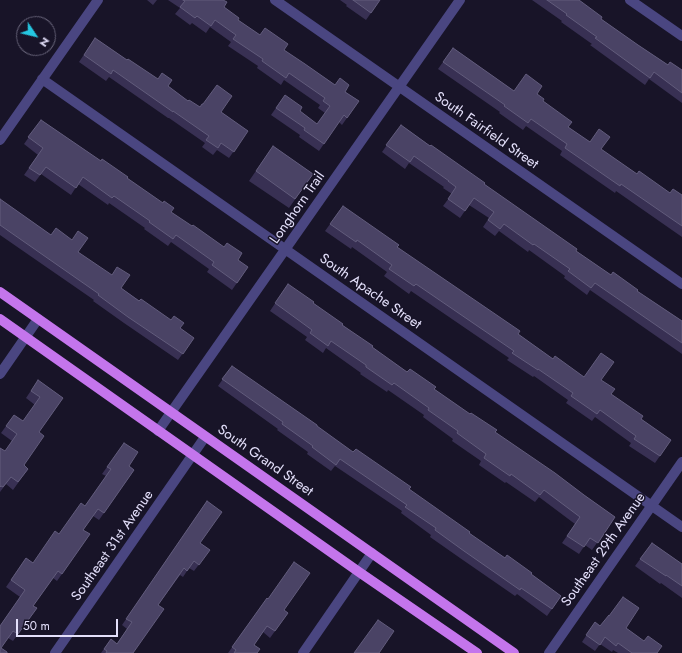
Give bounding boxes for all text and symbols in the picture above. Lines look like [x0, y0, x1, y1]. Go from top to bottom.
north arrow [16, 16, 56, 56]
text: N [36, 34, 54, 50]
street label: South Fairfield Street [431, 89, 541, 173]
street label: Longhorn Trail [267, 169, 329, 247]
street label: South Apache Street [316, 251, 424, 333]
street label: South Grand Street [214, 422, 316, 500]
street label: Southeast 31st Avenue [68, 487, 158, 605]
street label: Southeast 29th Avenue [558, 490, 650, 610]
scale bar [18, 611, 120, 637]
text: 50 m [23, 617, 50, 635]

